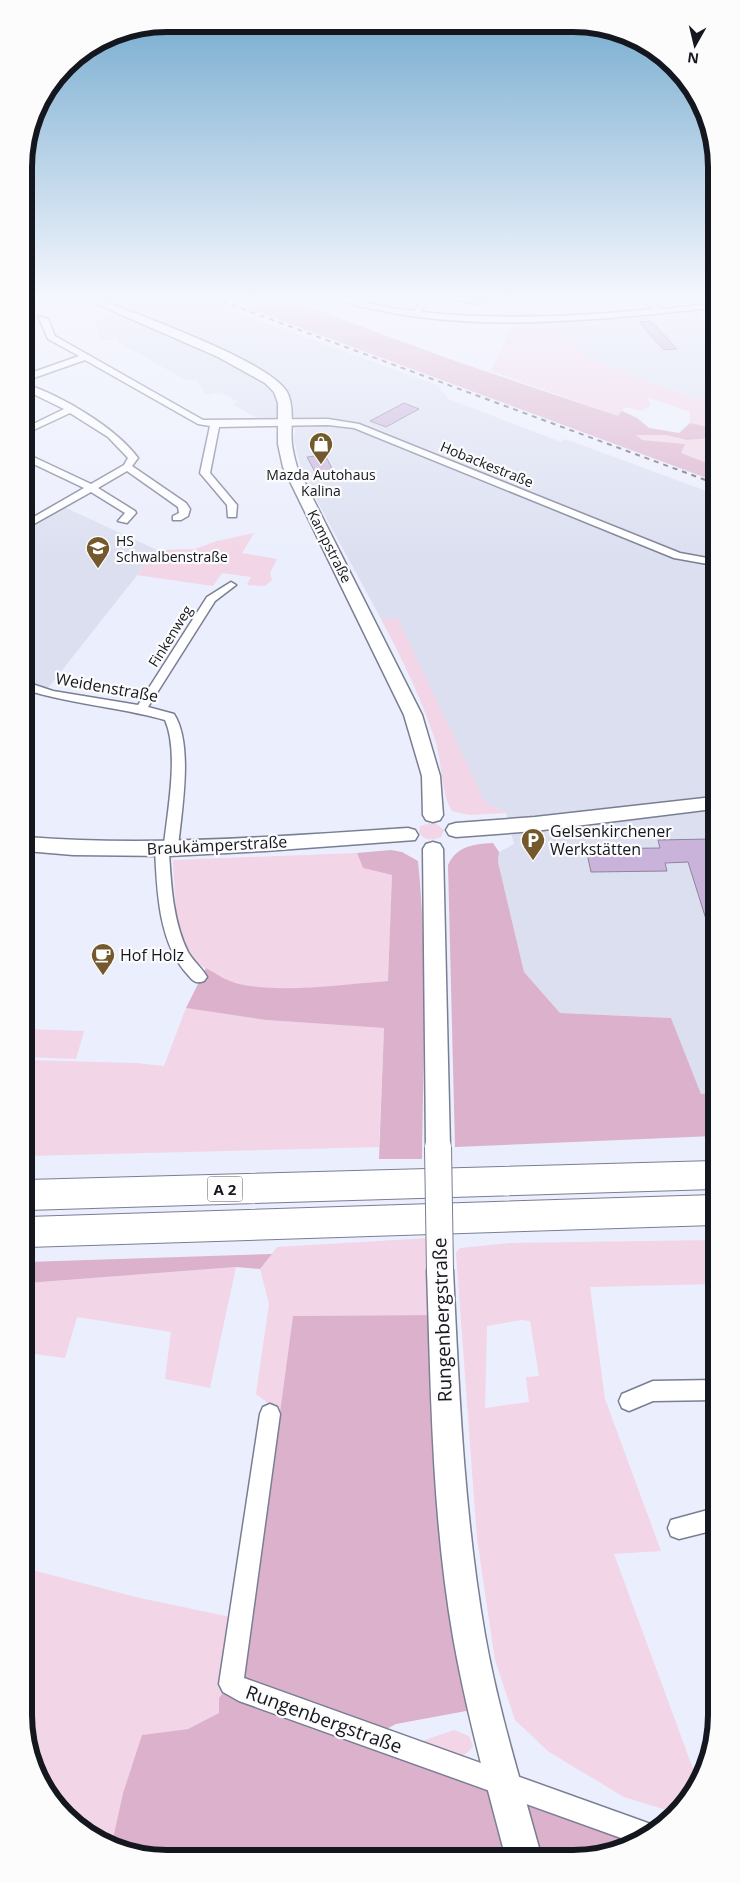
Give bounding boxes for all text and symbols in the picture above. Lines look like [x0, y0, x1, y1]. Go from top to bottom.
north arrow [670, 20, 720, 70]
text: N [686, 48, 700, 69]
shop icon: Mazda Autohaus Kalina [308, 431, 334, 465]
street label: Hobackestraße [438, 437, 536, 491]
place label: Mazda Autohaus Kalina [266, 465, 376, 500]
street label: Kampstraße [303, 506, 357, 586]
place label: HS Schwalbenstraße [116, 531, 228, 566]
school or university icon: HS Schwalbenstraße [85, 535, 111, 569]
street label: Finkenweg [144, 601, 197, 670]
street label: Weidenstraße [54, 667, 160, 707]
place label: Gelsenkirchener Werkstätten [550, 820, 672, 860]
parking icon: Gelsenkirchener Werkstätten [520, 827, 546, 861]
street label: Braukämperstraße [146, 830, 288, 860]
cafe icon: Hof Holz [90, 942, 116, 976]
place label: Hof Holz [120, 944, 184, 966]
road number: A 2 [208, 1176, 242, 1202]
street label: Rungenbergstraße [426, 1237, 458, 1403]
street label: Rungenbergstraße [242, 1679, 406, 1759]

